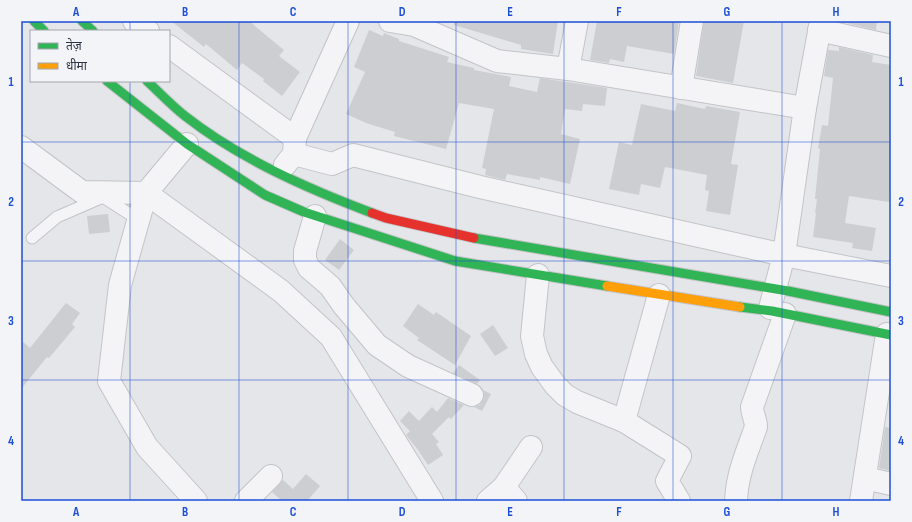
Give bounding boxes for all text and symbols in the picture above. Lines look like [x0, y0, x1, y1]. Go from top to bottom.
text: A [72, 4, 80, 20]
text: B [182, 4, 188, 20]
text: C [290, 4, 297, 20]
text: D [399, 4, 406, 20]
text: E [507, 4, 513, 20]
text: F [616, 4, 622, 20]
text: G [724, 4, 731, 20]
text: H [833, 4, 840, 20]
legend [30, 30, 170, 82]
text: तेज़ [66, 38, 83, 54]
text: धीमा [66, 58, 88, 74]
text: 1 [8, 74, 14, 90]
text: 1 [898, 74, 904, 90]
text: 2 [8, 194, 14, 210]
text: 2 [898, 194, 904, 210]
text: 3 [8, 313, 14, 329]
text: 3 [898, 313, 904, 329]
text: 4 [8, 433, 14, 449]
text: 4 [898, 433, 904, 449]
text: A [72, 504, 80, 520]
text: B [182, 504, 188, 520]
text: C [290, 504, 297, 520]
text: D [399, 504, 406, 520]
text: E [507, 504, 513, 520]
text: F [616, 504, 622, 520]
text: G [724, 504, 731, 520]
text: H [833, 504, 840, 520]

